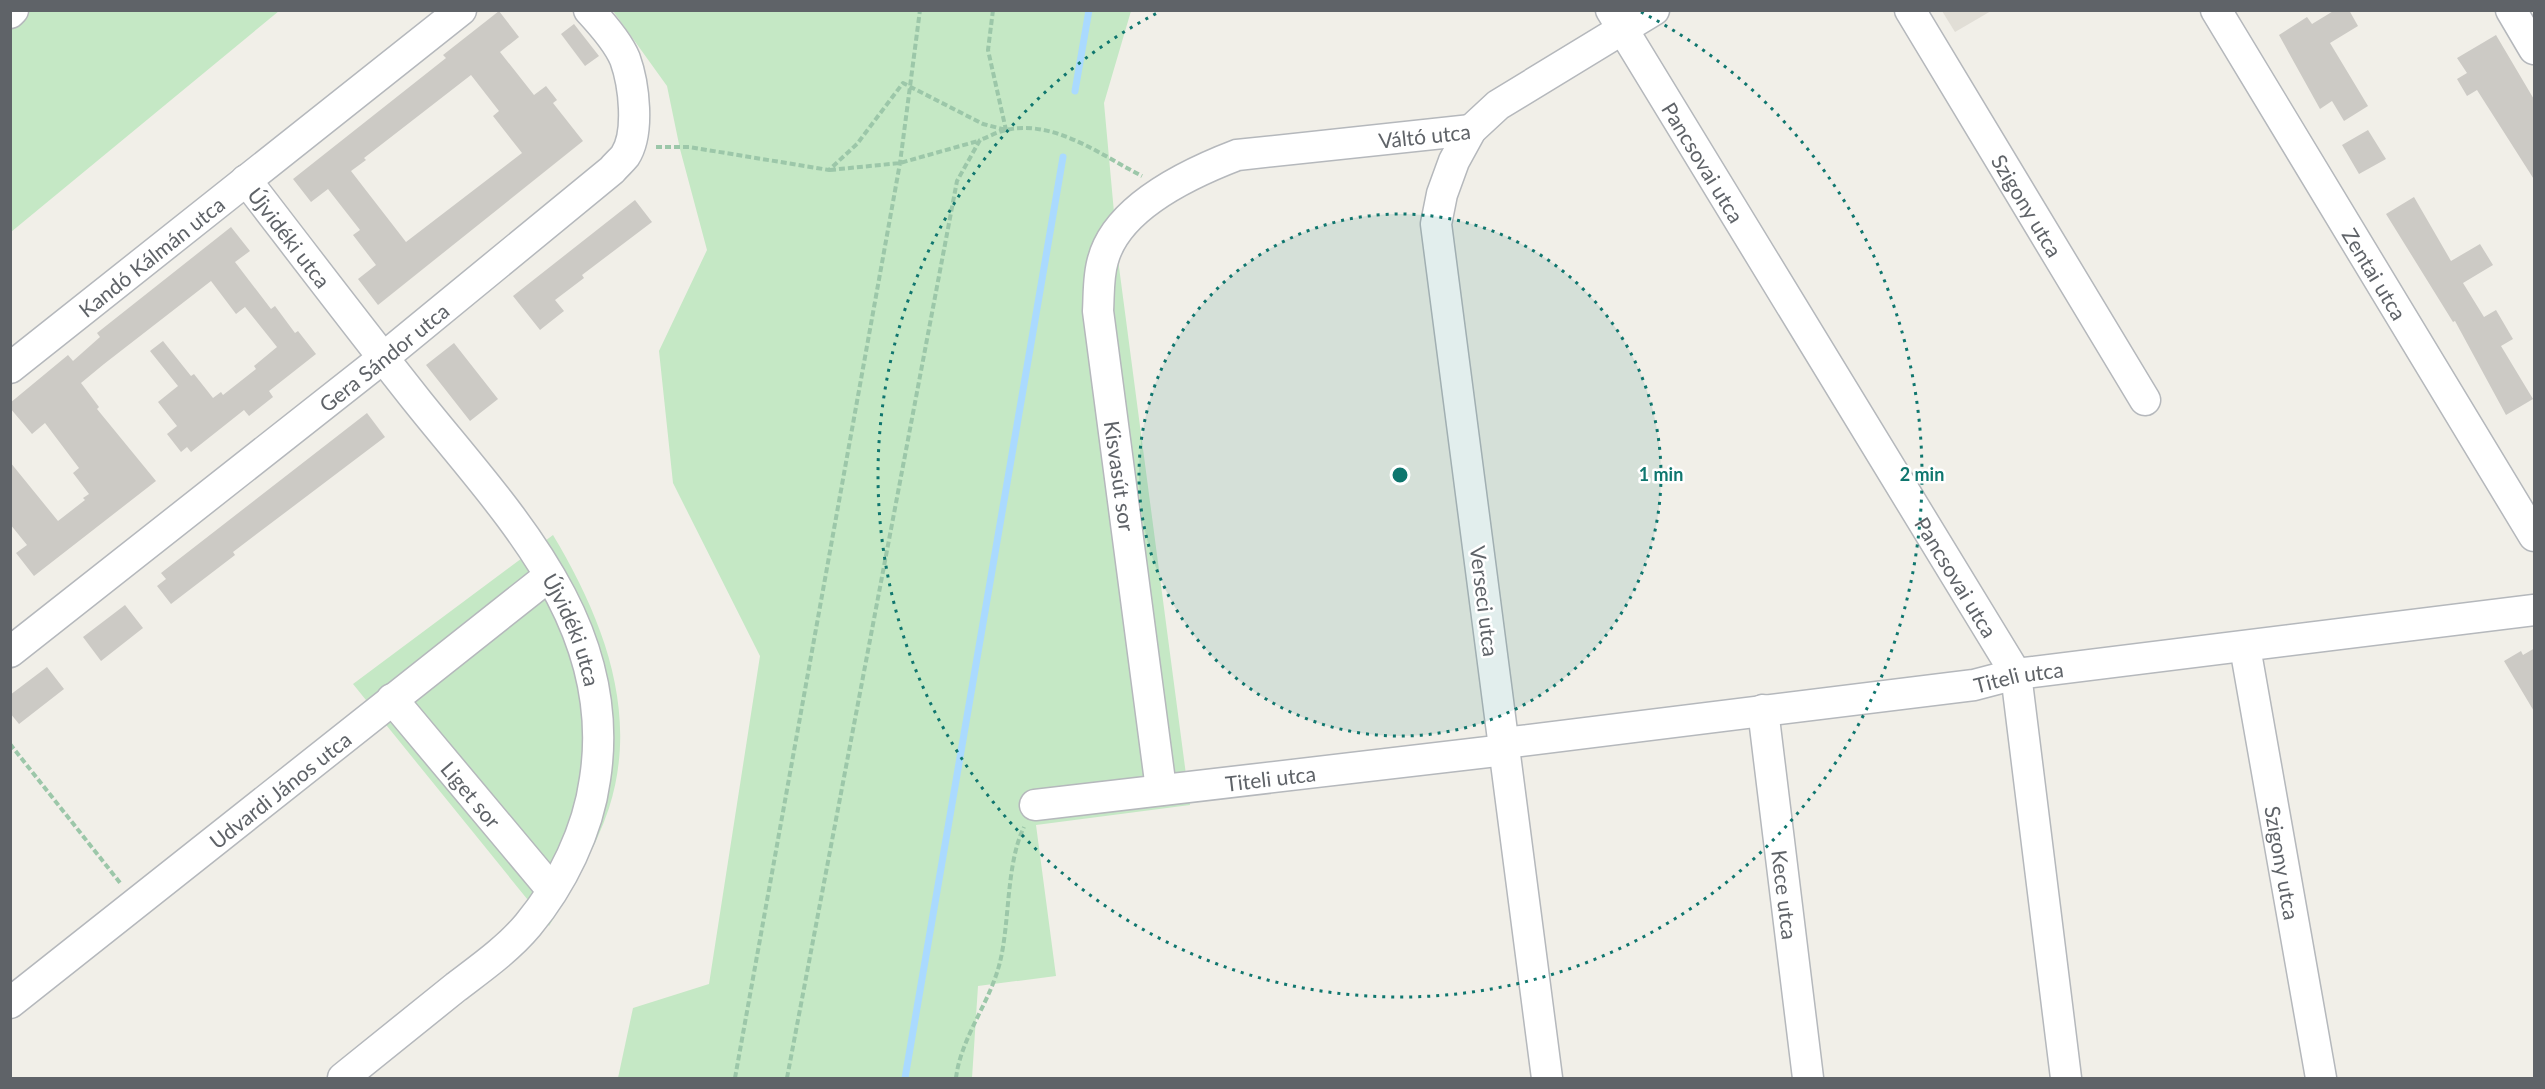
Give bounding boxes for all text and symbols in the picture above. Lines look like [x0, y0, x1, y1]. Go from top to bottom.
street label: Pancsovai utca [1658, 97, 1750, 227]
street label: Váltó utca [1377, 118, 1472, 152]
street label: Szigony utca [1987, 150, 2068, 261]
street label: Újvidéki utca [243, 182, 336, 292]
street label: Kandó Kálmán utca [73, 191, 229, 321]
street label: Zentai utca [2338, 223, 2413, 324]
street label: Gera Sándor utca [314, 297, 453, 416]
street label: Kisvasút sor [1100, 419, 1140, 533]
text: 1 min [1639, 463, 1683, 485]
text: 2 min [1900, 463, 1944, 485]
centre of rings [1390, 465, 1410, 485]
street label: Pancsovai utca [1911, 512, 2003, 642]
street label: Verseci utca [1466, 544, 1504, 658]
street label: Újvidéki utca [539, 569, 606, 688]
street label: Titeli utca [1971, 656, 2065, 697]
street label: Udvardi János utca [204, 726, 355, 853]
street label: Liget sor [437, 756, 507, 833]
street label: Titeli utca [1224, 760, 1317, 795]
street label: Szigony utca [2261, 804, 2305, 922]
street label: Kece utca [1768, 848, 1803, 941]

